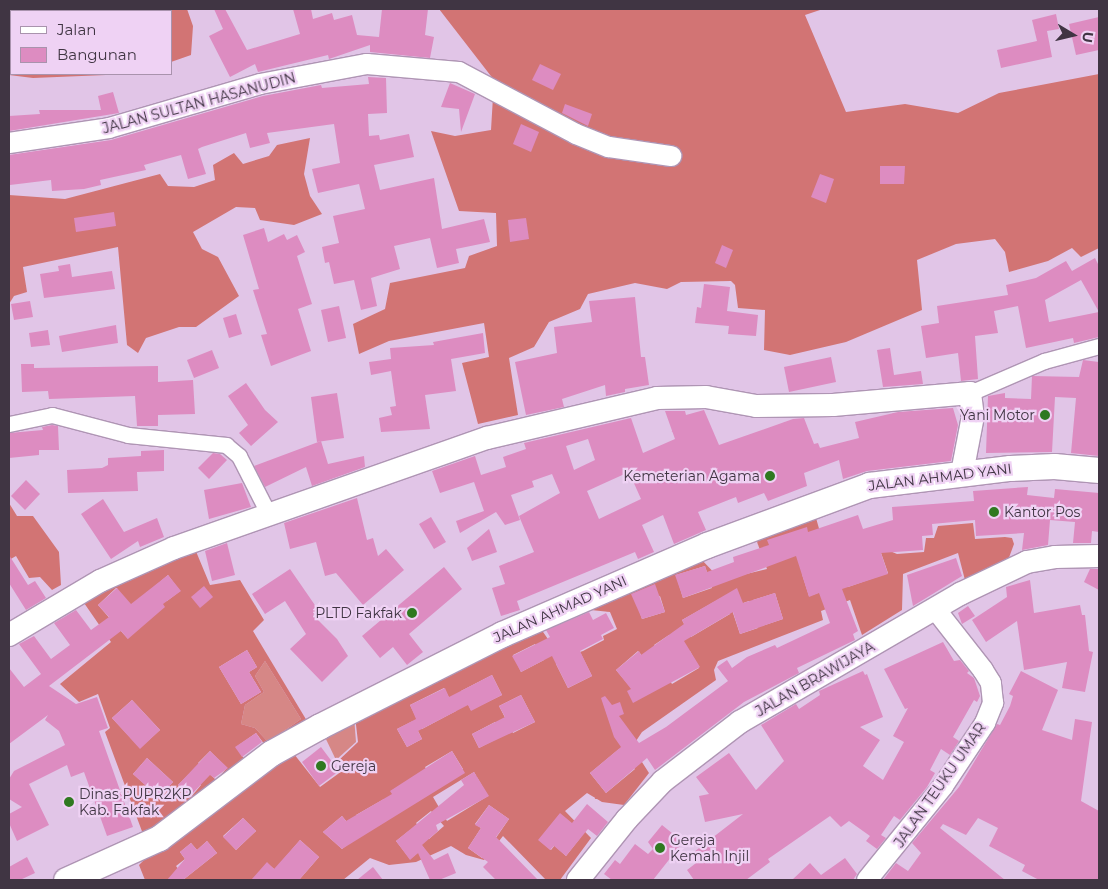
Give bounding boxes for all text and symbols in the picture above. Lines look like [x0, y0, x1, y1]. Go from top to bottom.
legend [10, 10, 172, 75]
north arrow [1048, 10, 1098, 60]
text: Jalan [57, 20, 96, 39]
text: U [1078, 30, 1098, 44]
text: Bangunan [57, 45, 137, 64]
street label: JALAN SULTAN HASANUDIN [101, 69, 297, 137]
place label: Yani Motor [960, 407, 1035, 423]
marker: Yani Motor [1039, 409, 1051, 421]
street label: JALAN AHMAD YANI [867, 460, 1013, 494]
place label: Kemeterian Agama [623, 468, 760, 484]
marker: Kemeterian Agama [764, 470, 776, 482]
place label: Kantor Pos [1004, 504, 1080, 520]
marker: Kantor Pos [988, 506, 1000, 518]
street label: JALAN AHMAD YANI [491, 572, 629, 646]
place label: PLTD Fakfak [315, 605, 402, 621]
marker: PLTD Fakfak [406, 607, 418, 619]
street label: JALAN BRAWIJAYA [753, 638, 877, 720]
street label: JALAN TEUKU UMAR [891, 720, 989, 850]
place label: Gereja [331, 758, 376, 774]
marker: Gereja [315, 760, 327, 772]
place label: Dinas PUPR2KP Kab. Fakfak [79, 786, 192, 819]
marker: Dinas PUPR2KP Kab. Fakfak [63, 796, 75, 808]
place label: Gereja Kemah Injil [670, 832, 749, 864]
marker: Gereja Kemah Injil [654, 842, 666, 854]

